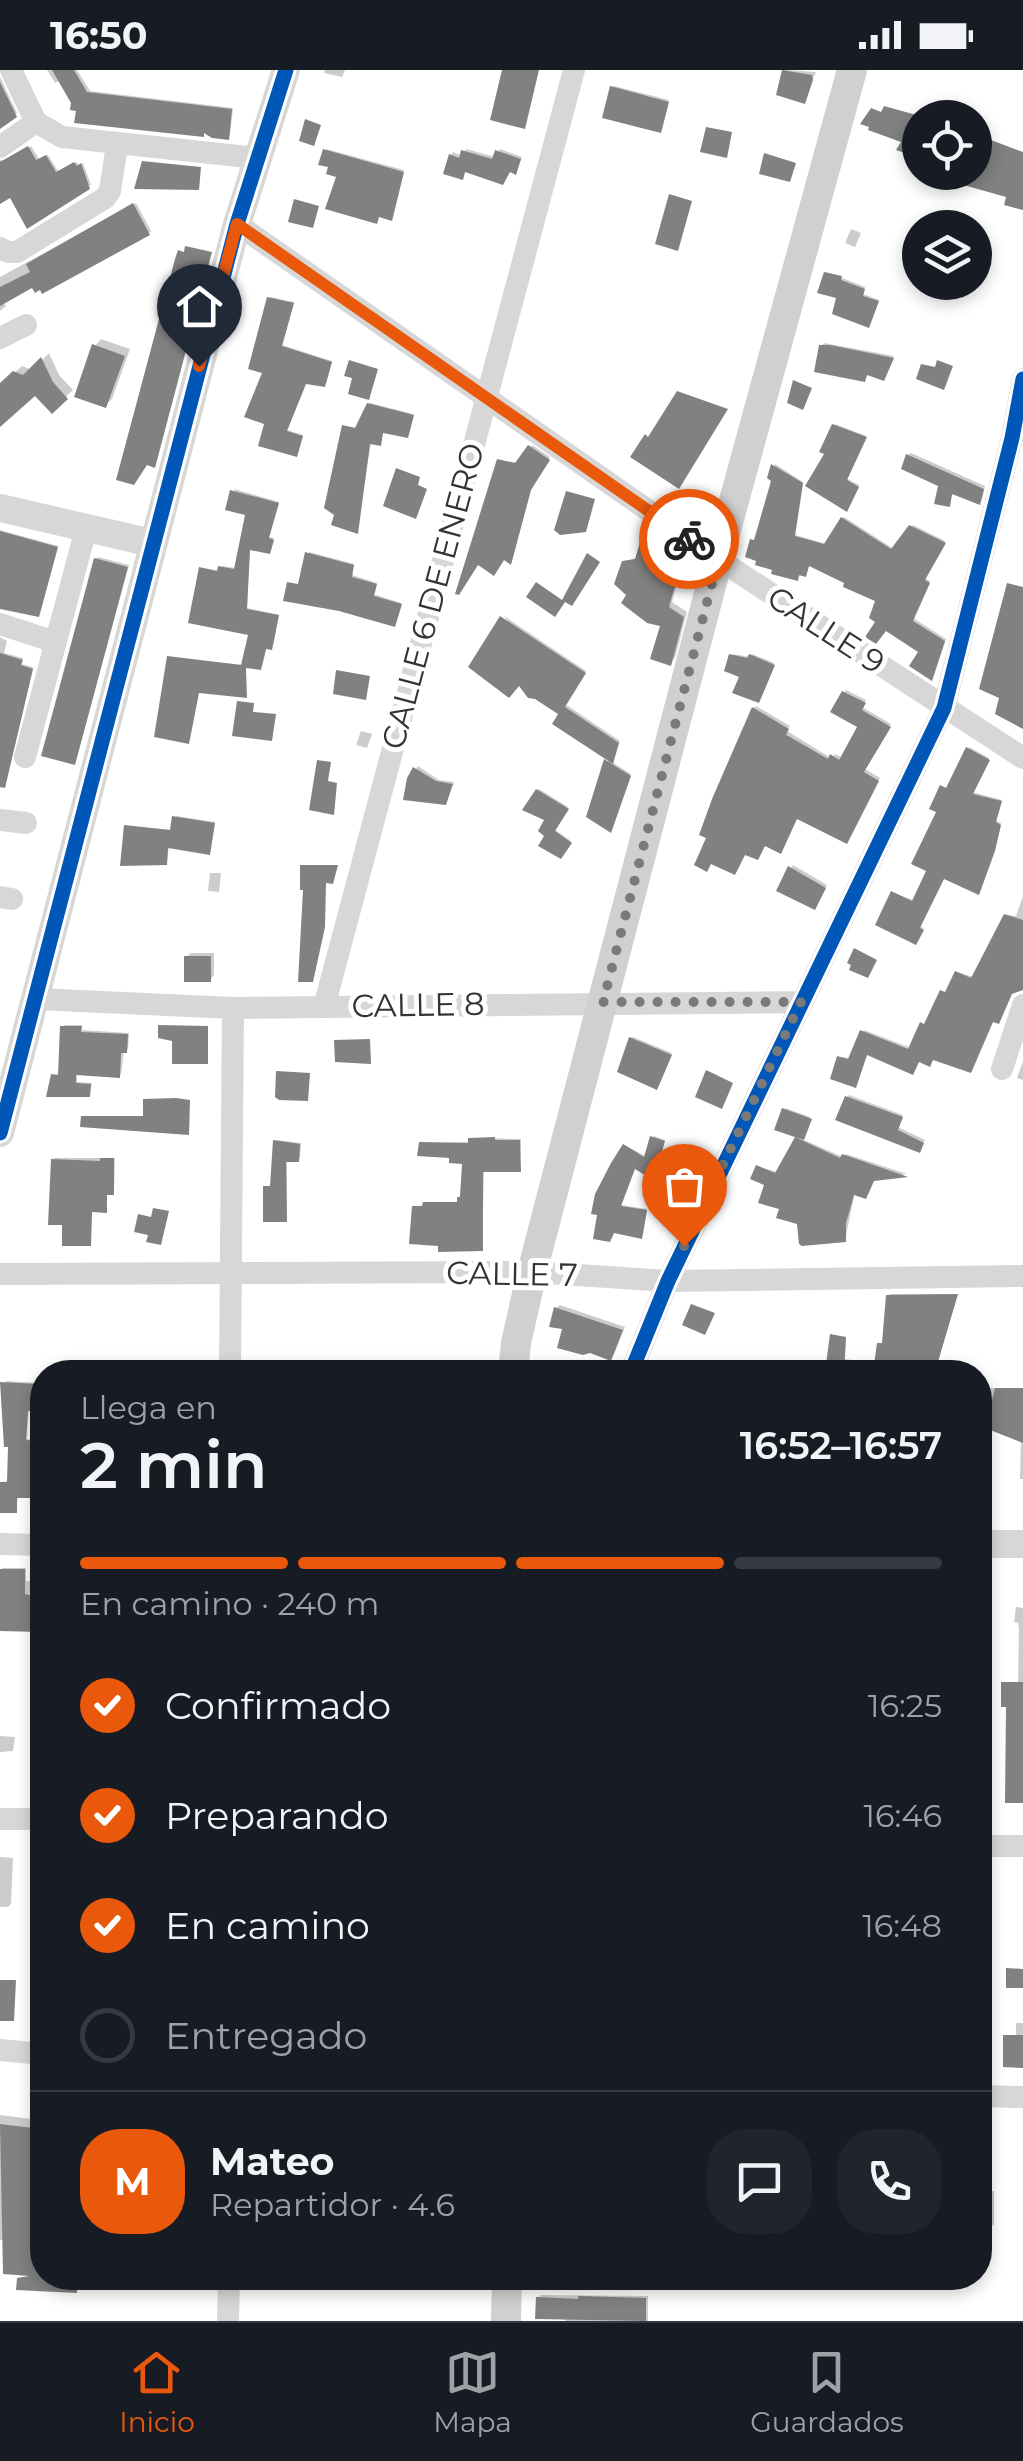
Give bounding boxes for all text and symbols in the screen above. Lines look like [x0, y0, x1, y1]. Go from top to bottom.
text: 16:50 [50, 12, 147, 59]
map controls [902, 100, 992, 300]
button: locate [902, 100, 992, 190]
button: layers [902, 210, 992, 300]
pin [157, 264, 242, 367]
icon: home [172, 279, 227, 334]
street label: CALLE 6 DE ENERO [373, 438, 492, 753]
courier [639, 489, 739, 589]
icon: bike [662, 512, 717, 567]
street label: CALLE 9 [760, 577, 892, 682]
street label: CALLE 8 [351, 984, 485, 1025]
pin [642, 1144, 727, 1247]
icon: bag [657, 1159, 712, 1214]
street label: CALLE 7 [446, 1253, 578, 1294]
text: Llega en [80, 1388, 217, 1427]
text: 16:52–16:57 [740, 1422, 942, 1469]
text: 2 min [80, 1425, 268, 1504]
text: En camino · 240 m [80, 1584, 380, 1623]
icon: check [80, 1678, 135, 1733]
text: Confirmado [165, 1682, 391, 1729]
text: 16:25 [868, 1686, 942, 1725]
icon: check [80, 1788, 135, 1843]
text: Preparando [165, 1792, 389, 1839]
text: 16:46 [864, 1796, 942, 1835]
icon: check [80, 1898, 135, 1953]
text: En camino [165, 1902, 370, 1949]
text: 16:48 [862, 1906, 942, 1945]
text: Entregado [165, 2012, 367, 2059]
button: chat [707, 2129, 812, 2234]
button: phone [837, 2129, 942, 2234]
text: Mateo [210, 2138, 335, 2185]
text: M [114, 2158, 151, 2205]
text: Repartidor · 4.6 [210, 2185, 455, 2224]
tab: Inicio [119, 2345, 195, 2439]
tab: Mapa [433, 2345, 512, 2439]
tab: Guardados [750, 2345, 904, 2439]

